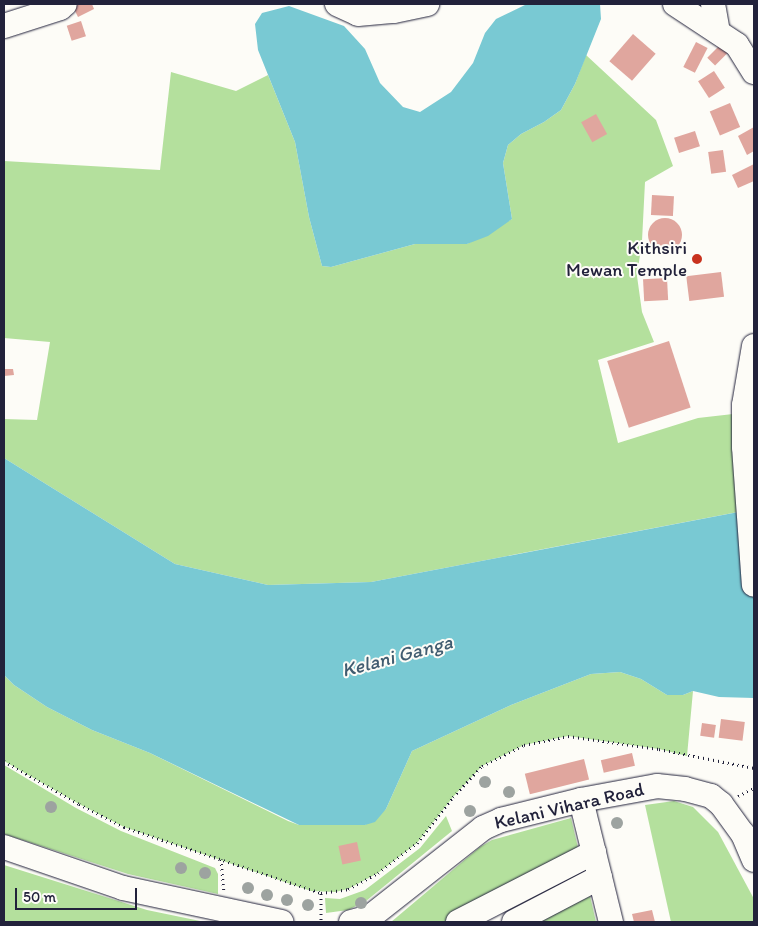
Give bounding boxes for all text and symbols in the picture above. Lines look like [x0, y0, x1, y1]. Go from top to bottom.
place label: Kithsiri Mewan Temple [569, 237, 687, 281]
marker: Kithsiri Mewan Temple [691, 253, 703, 265]
water label: Kelani Ganga [339, 630, 455, 682]
street label: Kelani Vihara Road [492, 778, 646, 834]
scale bar [18, 878, 140, 910]
text: 50 m [23, 888, 56, 906]

